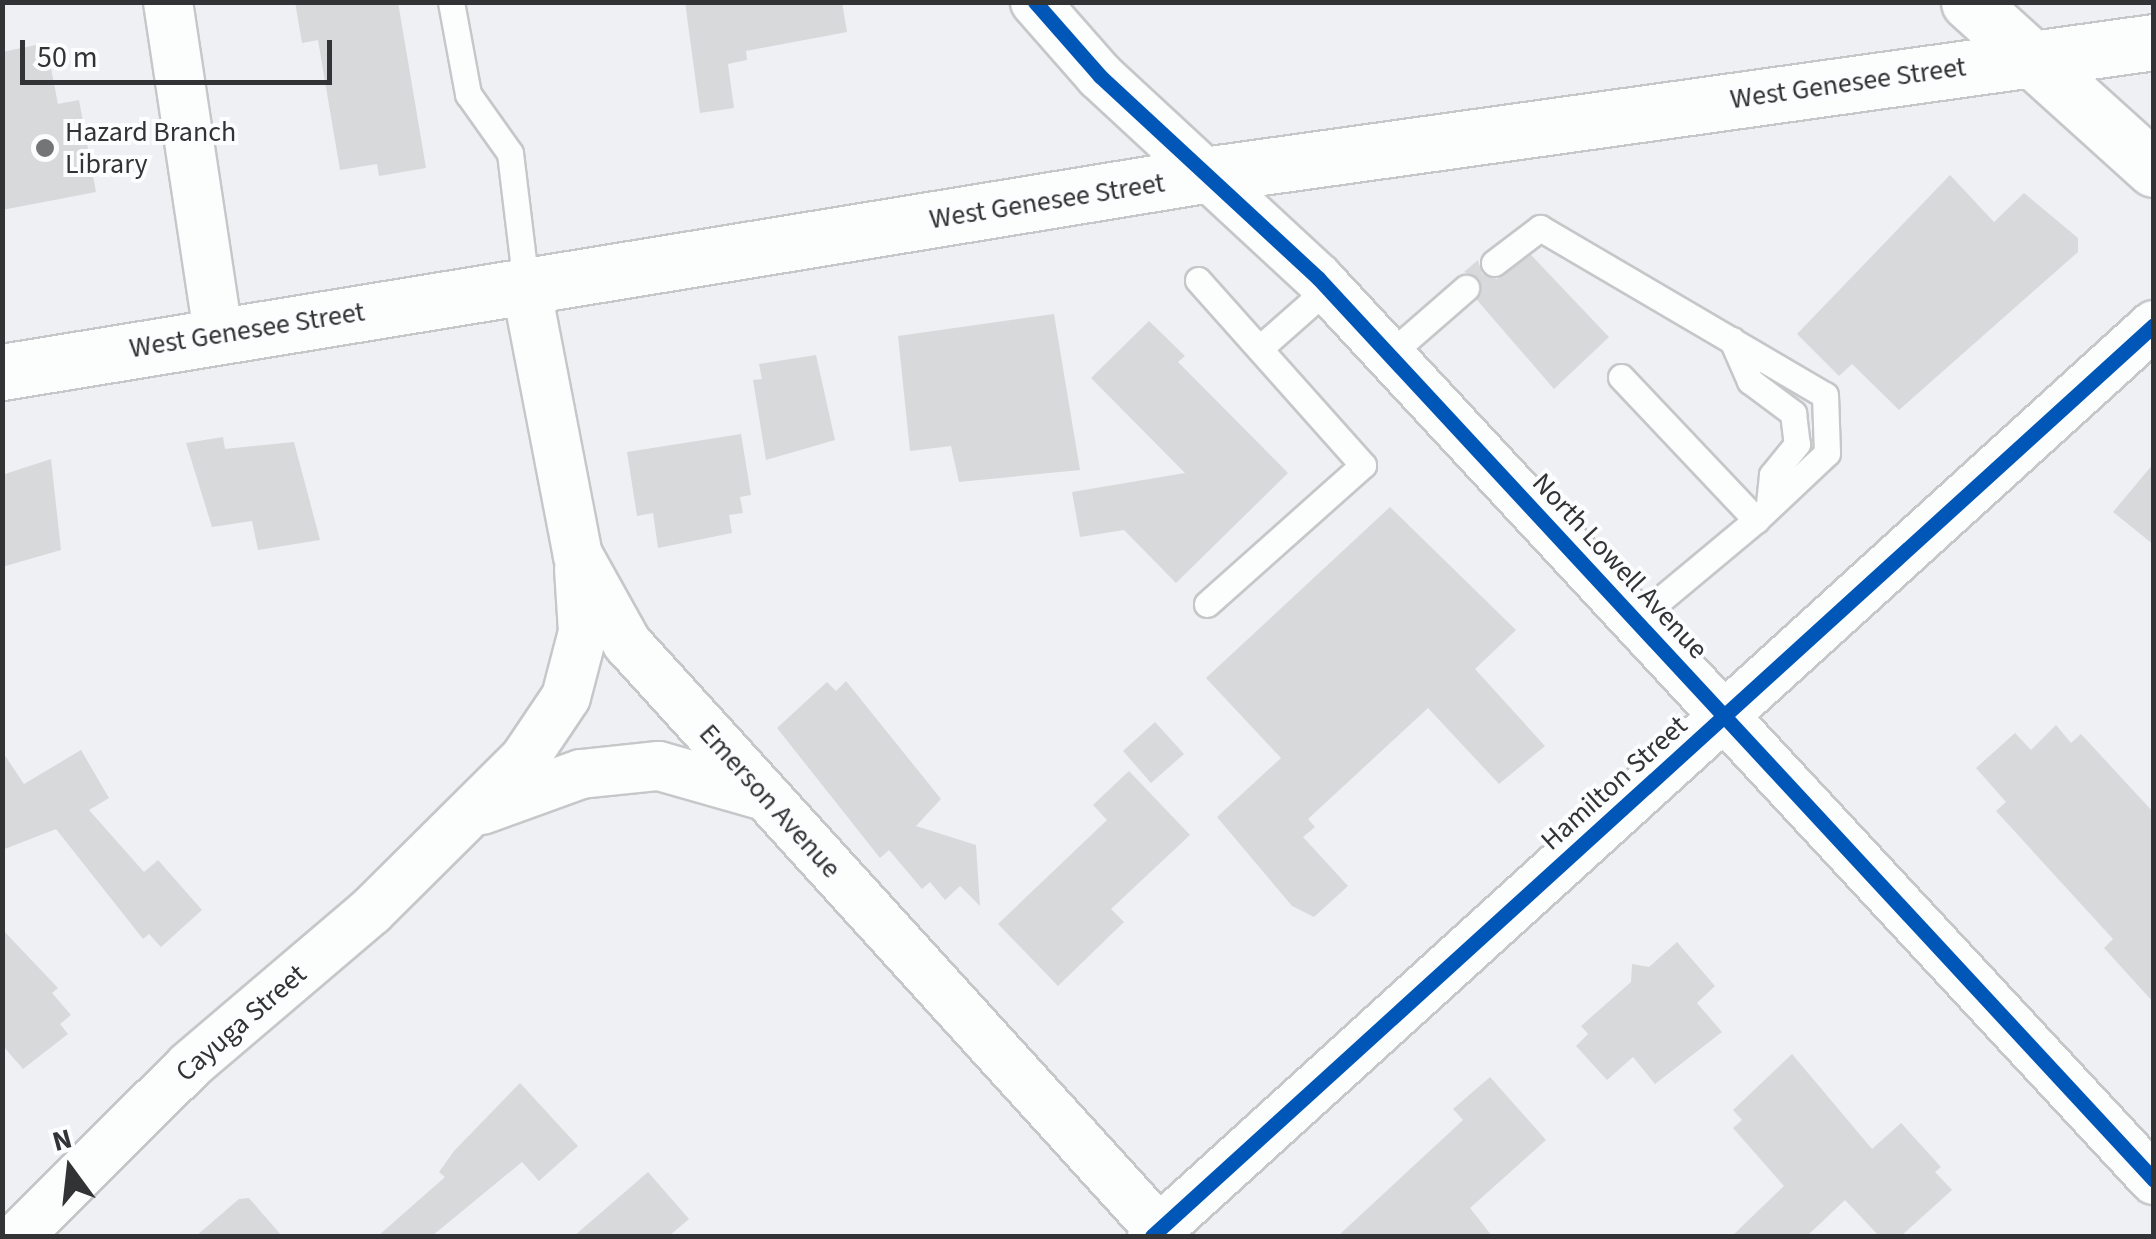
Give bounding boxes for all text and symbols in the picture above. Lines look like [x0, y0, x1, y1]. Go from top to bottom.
scale bar [25, 20, 338, 82]
text: 50 m [37, 36, 98, 79]
street label: West Genesee Street [1728, 50, 1968, 116]
place label: Hazard Branch Library [65, 115, 236, 181]
marker: Hazard Branch Library [34, 137, 56, 159]
street label: West Genesee Street [927, 166, 1167, 236]
street label: West Genesee Street [127, 295, 367, 365]
street label: North Lowell Avenue [1525, 466, 1715, 666]
street label: Hamilton Street [1534, 709, 1694, 857]
street label: Emerson Avenue [692, 717, 848, 885]
street label: Cayuga Street [169, 957, 313, 1089]
text: N [48, 1118, 76, 1162]
north arrow [20, 1119, 120, 1219]

